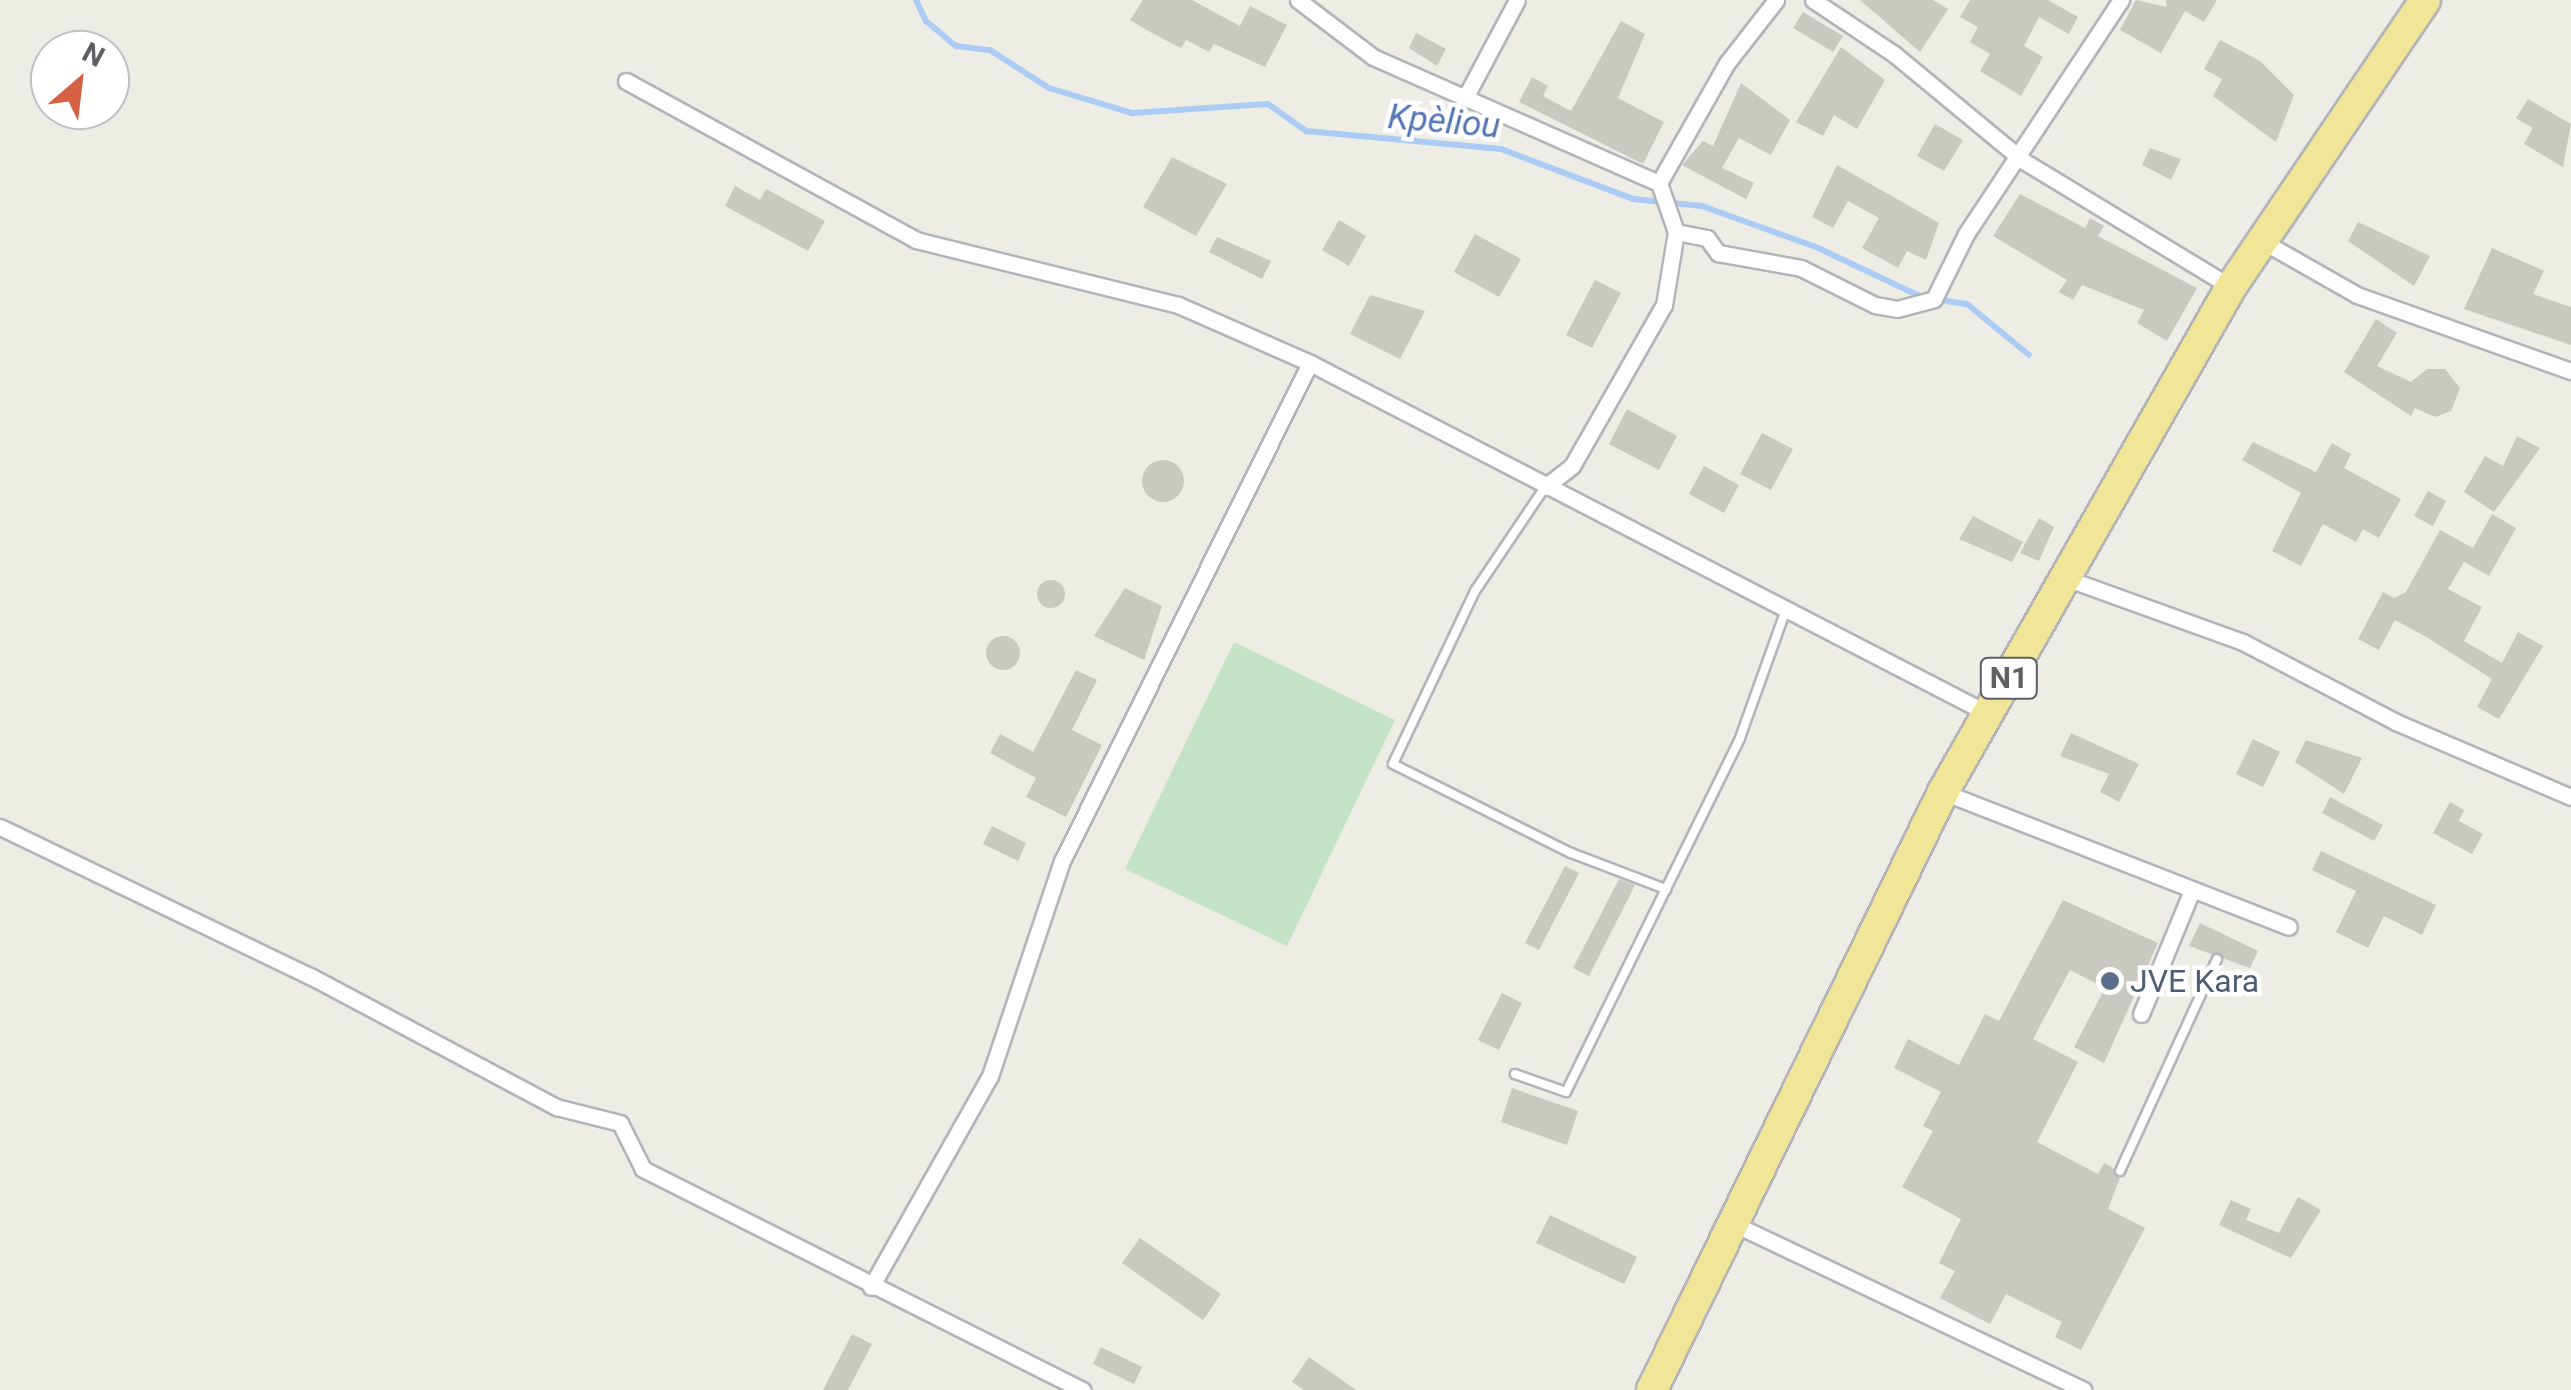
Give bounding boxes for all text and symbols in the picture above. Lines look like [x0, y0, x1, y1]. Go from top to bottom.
north arrow [30, 30, 130, 130]
text: N [77, 36, 110, 74]
water label: Kpèliou [1386, 96, 1502, 148]
road number: N1 [1979, 653, 2039, 703]
place label: JVE Kara [2130, 962, 2259, 1000]
marker: JVE Kara [2099, 970, 2121, 992]

